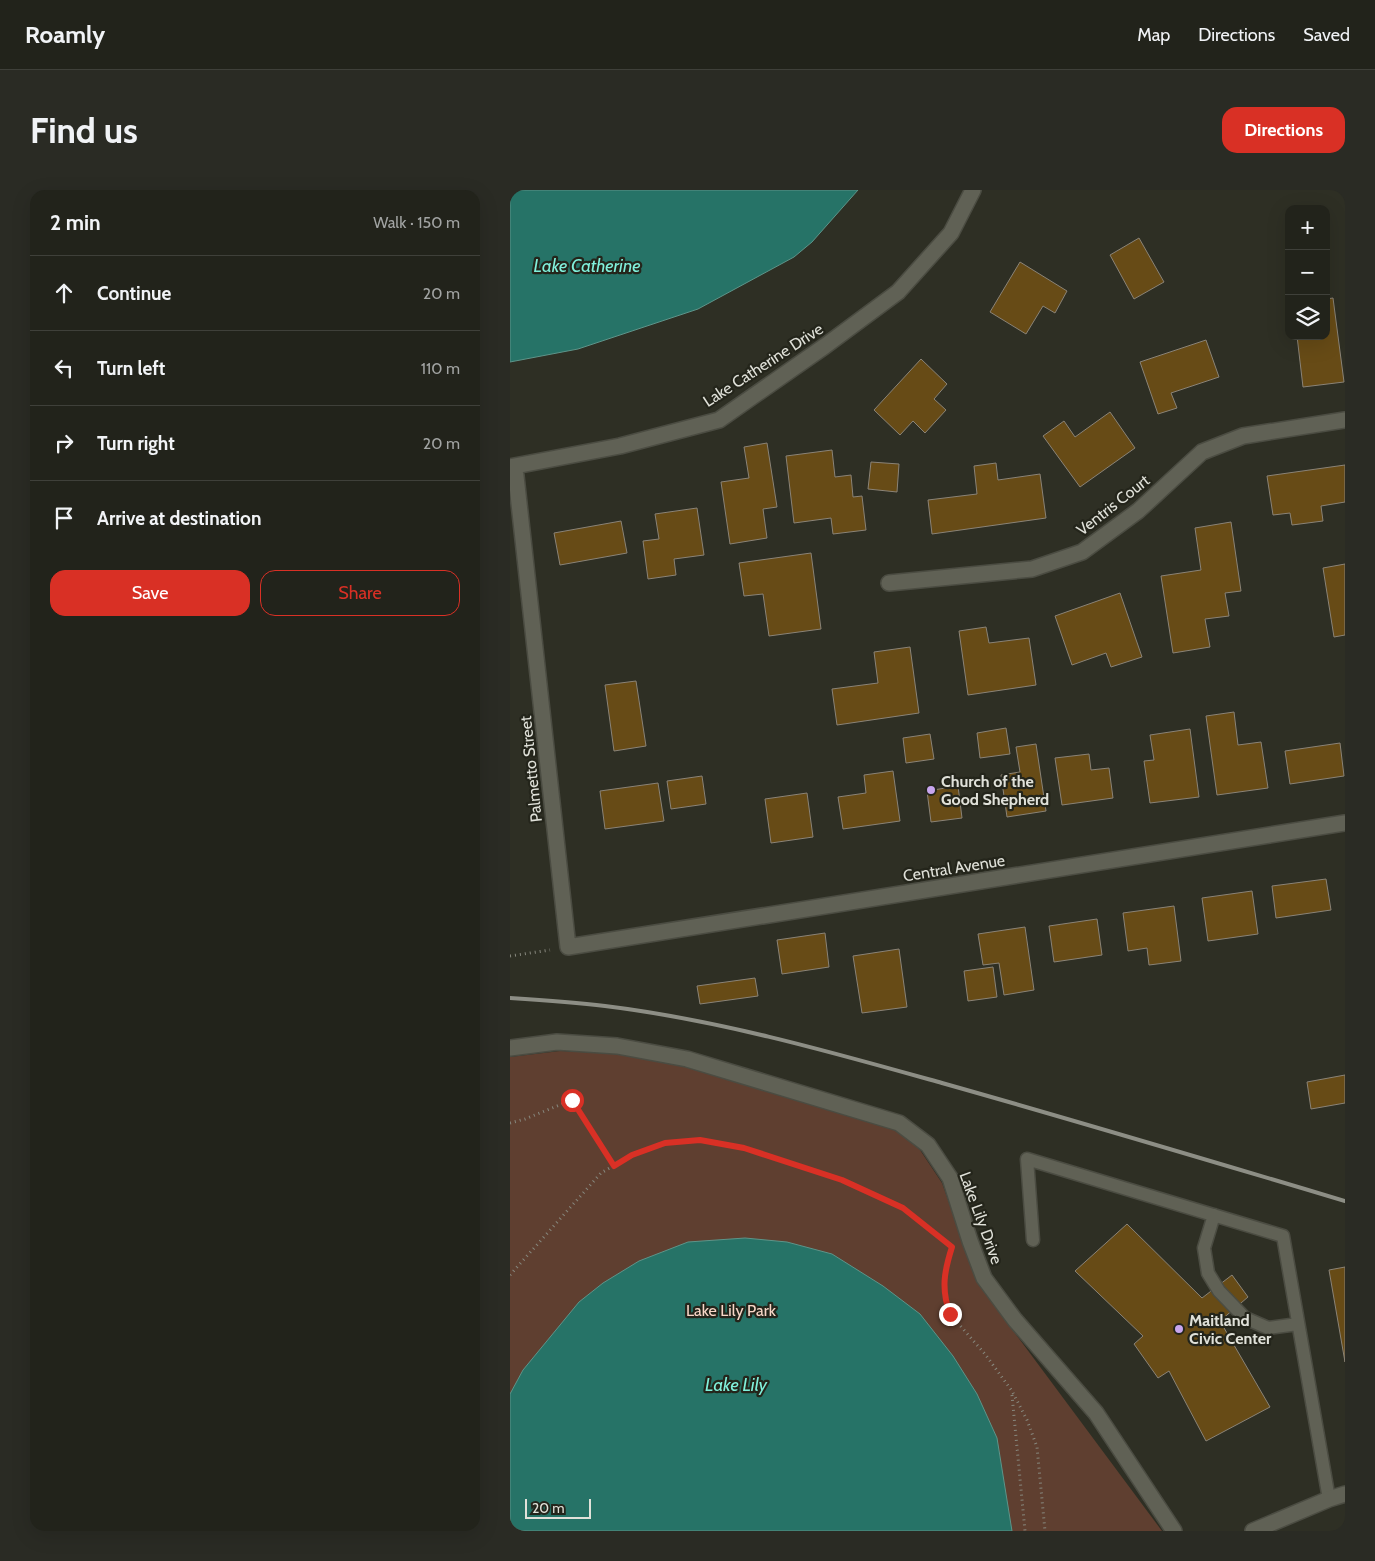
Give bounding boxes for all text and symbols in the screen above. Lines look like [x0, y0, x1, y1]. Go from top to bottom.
text: Roamly [25, 20, 105, 49]
text: Map [1137, 24, 1170, 46]
text: Directions [1198, 24, 1275, 46]
text: Saved [1303, 24, 1350, 46]
button: Directions [1222, 107, 1345, 153]
text: Find us [30, 109, 138, 152]
map controls [1285, 205, 1330, 340]
button: + [1285, 205, 1330, 250]
text: 2 min [50, 210, 101, 235]
text: Walk · 150 m [373, 213, 460, 232]
button: − [1285, 250, 1330, 295]
water label: Lake Catherine [534, 255, 640, 277]
icon: ahead [50, 279, 78, 307]
text: Continue [97, 282, 171, 305]
text: 20 m [423, 284, 460, 303]
button: layers [1285, 295, 1330, 340]
street label: Lake Catherine Drive [700, 319, 826, 411]
icon: left [50, 354, 78, 382]
text: Turn left [97, 357, 165, 380]
text: 110 m [421, 359, 460, 378]
icon: right [50, 429, 78, 457]
text: Turn right [97, 432, 175, 455]
text: 20 m [423, 434, 460, 453]
street label: Ventris Court [1073, 470, 1154, 539]
icon: arrive [50, 504, 78, 532]
text: Arrive at destination [97, 507, 261, 530]
button: Save [50, 570, 250, 616]
button: Share [260, 570, 460, 616]
street label: Palmetto Street [516, 714, 546, 823]
place label: Church of the Good Shepherd [941, 772, 1049, 809]
marker: Church of the Good Shepherd [925, 784, 937, 796]
street label: Central Avenue [902, 851, 1006, 885]
route start [561, 1089, 584, 1112]
street label: Lake Lily Drive [955, 1169, 1007, 1267]
park label: Lake Lily Park [686, 1301, 777, 1320]
route end [939, 1303, 962, 1326]
place label: Maitland Civic Center [1189, 1311, 1272, 1348]
marker: Maitland Civic Center [1173, 1323, 1185, 1335]
water label: Lake Lily [705, 1374, 768, 1396]
scale bar [525, 1496, 591, 1519]
text: 20 m [532, 1499, 565, 1517]

